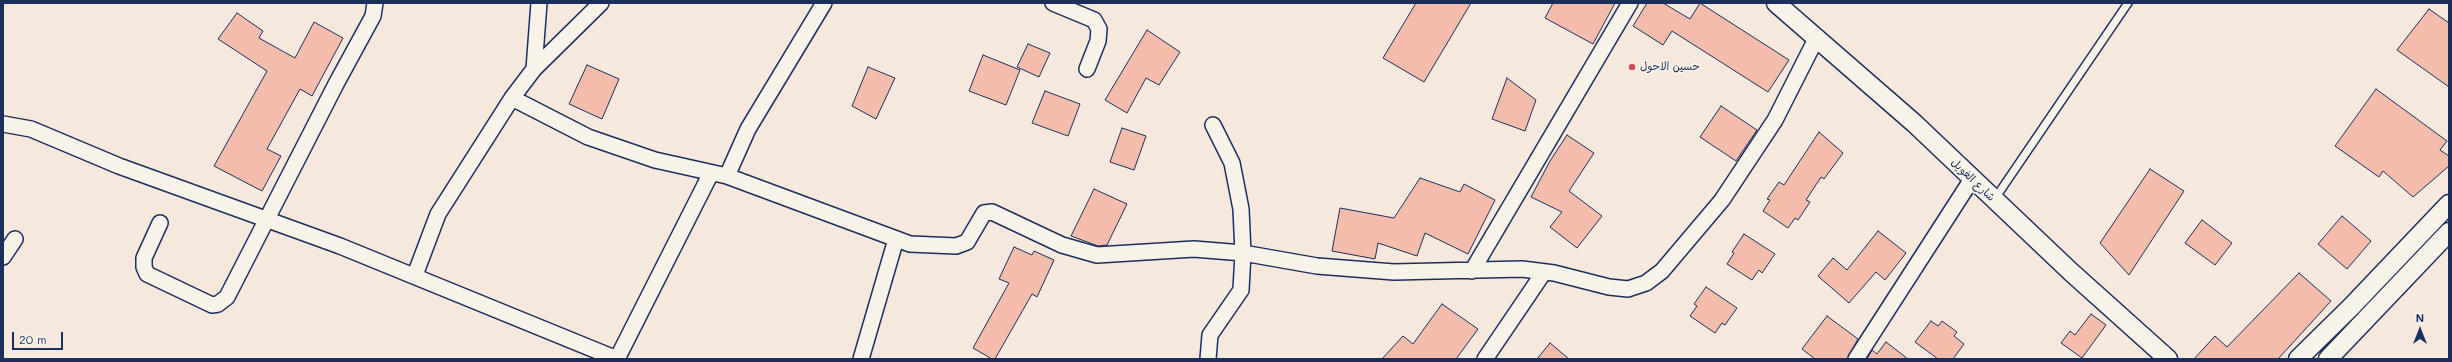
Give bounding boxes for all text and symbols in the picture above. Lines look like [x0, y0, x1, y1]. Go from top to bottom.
place label: حسين الاحول [1640, 60, 1700, 74]
marker: حسين الاحول [1627, 62, 1637, 72]
street label: شارع الغويل [1948, 156, 1998, 204]
north arrow [2400, 310, 2440, 350]
text: N [2416, 310, 2424, 325]
scale bar [14, 324, 65, 350]
text: 20 m [19, 331, 47, 347]

